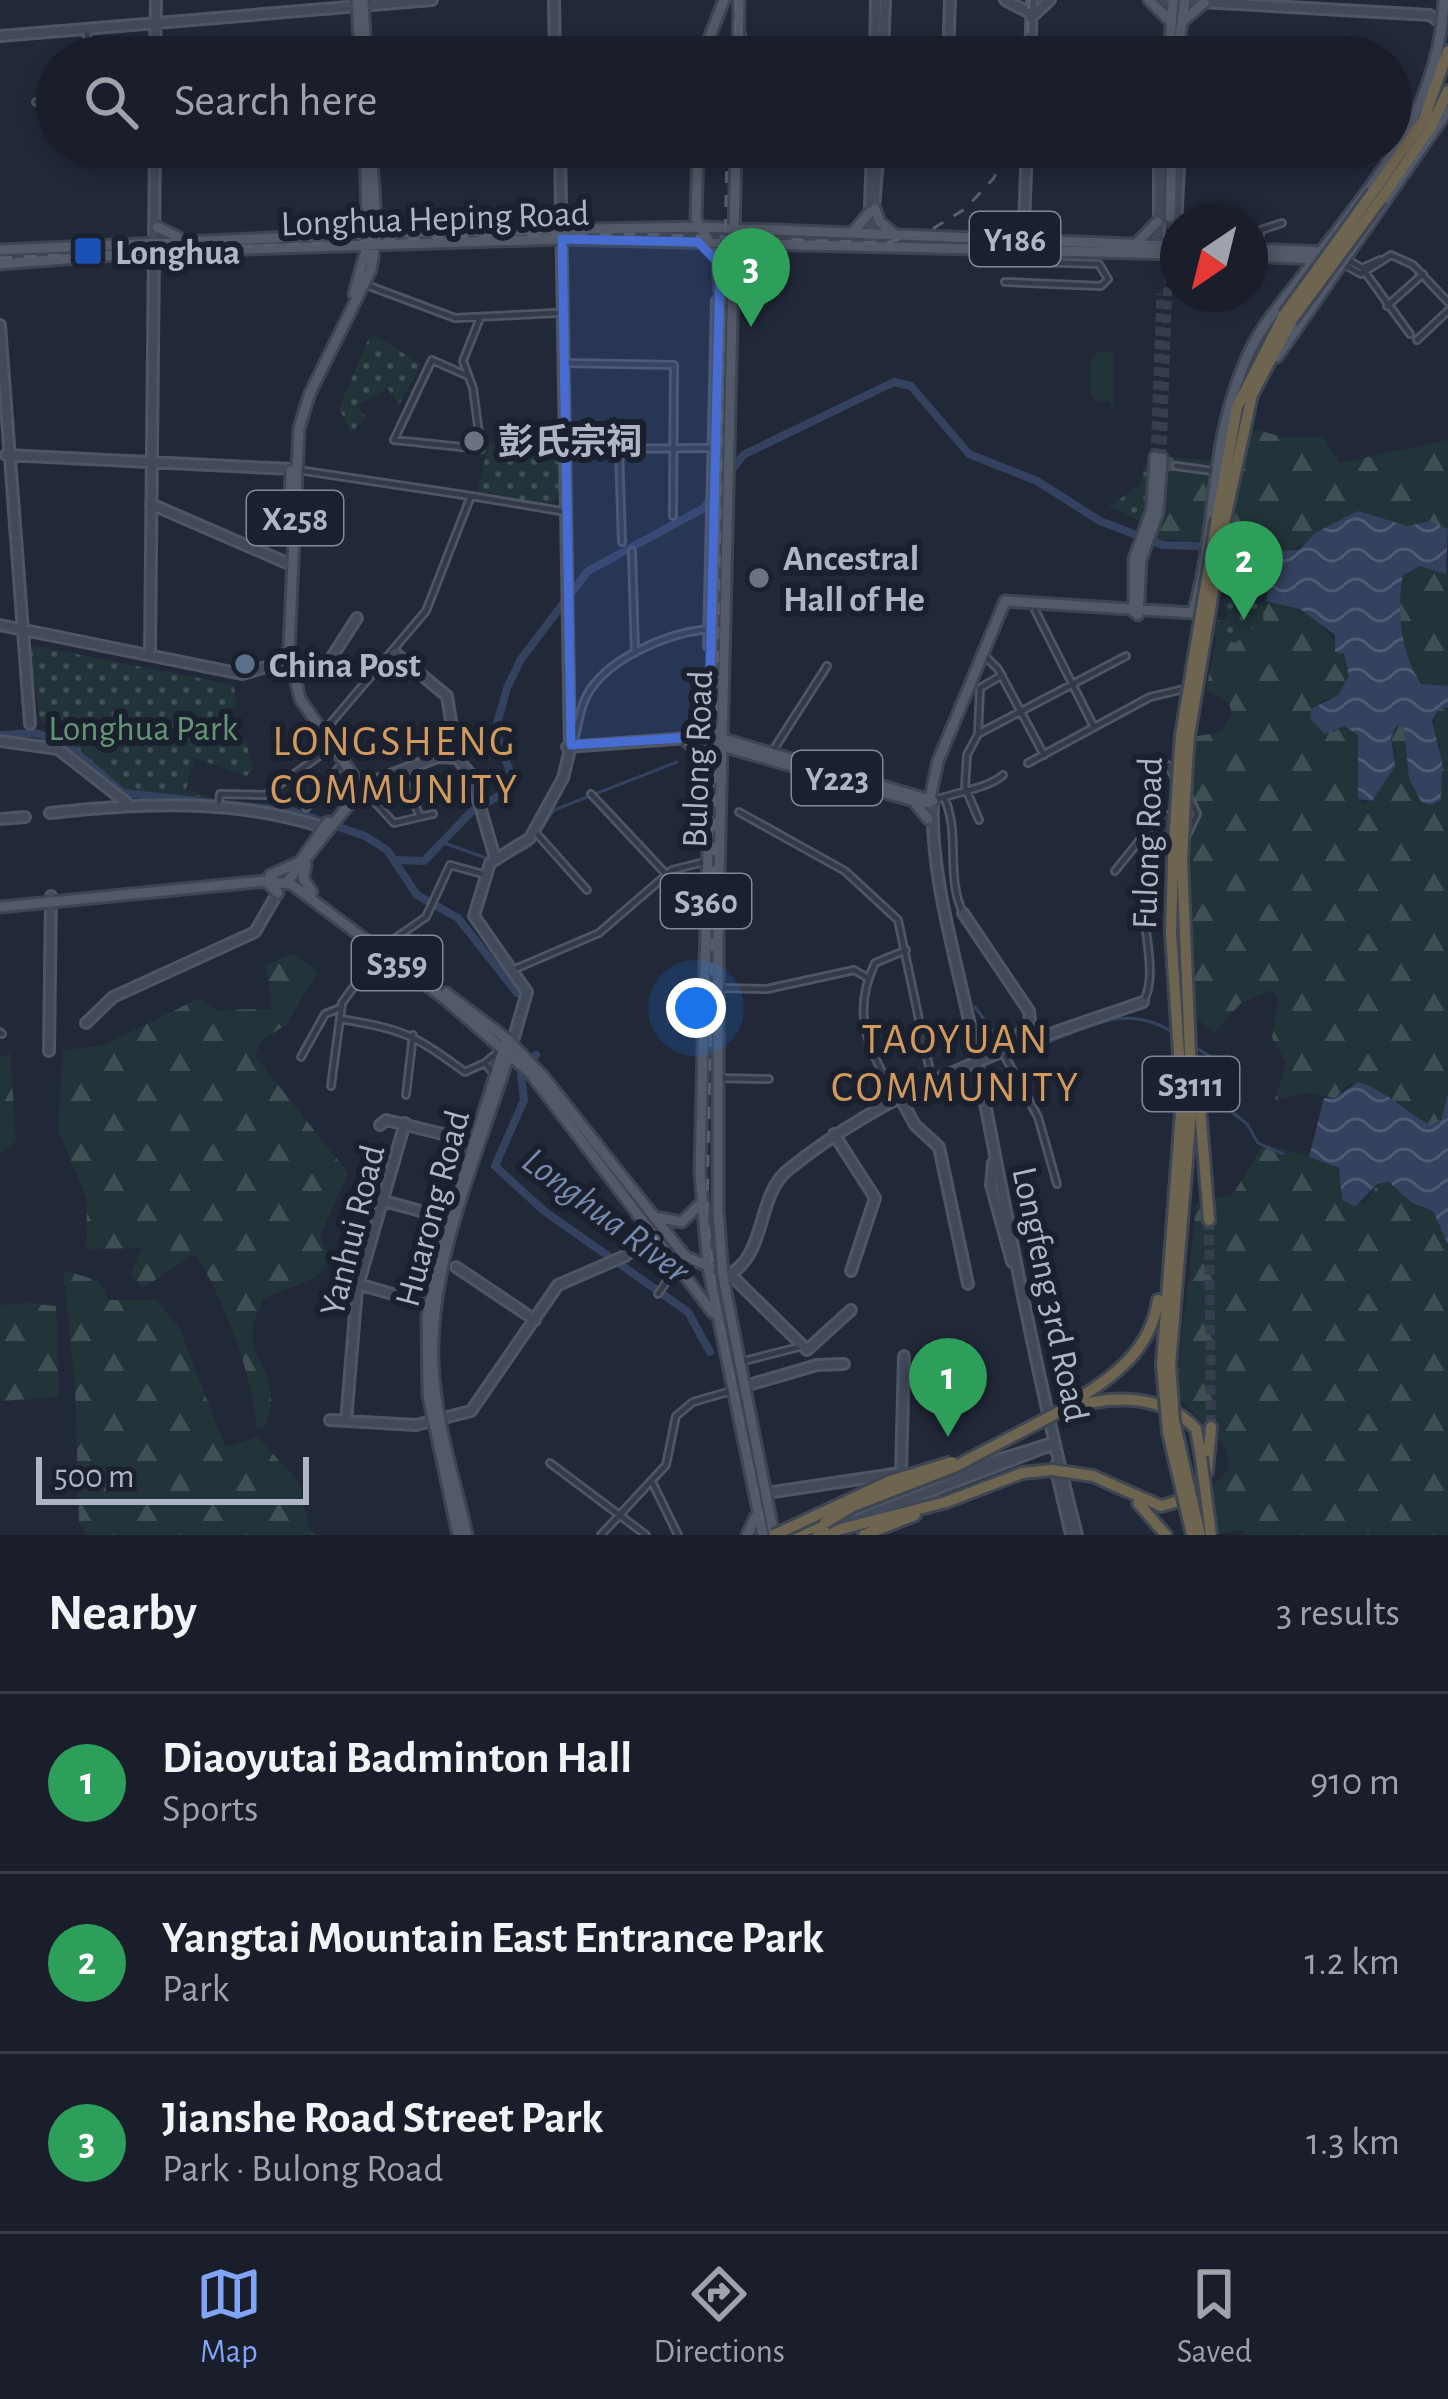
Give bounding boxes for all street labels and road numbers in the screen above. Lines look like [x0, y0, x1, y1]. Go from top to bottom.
street label: Longhua Heping Road [280, 196, 590, 242]
road number: Y186 [970, 212, 1060, 266]
road number: X258 [247, 491, 343, 545]
street label: Bulong Road [677, 670, 719, 848]
road number: Y223 [792, 751, 882, 805]
street label: Fulong Road [1127, 756, 1169, 930]
road number: S360 [661, 874, 751, 928]
road number: S359 [352, 936, 442, 990]
road number: S3111 [1143, 1057, 1239, 1111]
street label: Huarong Road [389, 1107, 476, 1310]
street label: Yanhui Road [314, 1141, 392, 1320]
street label: Longfeng 3rd Road [1005, 1164, 1095, 1425]

